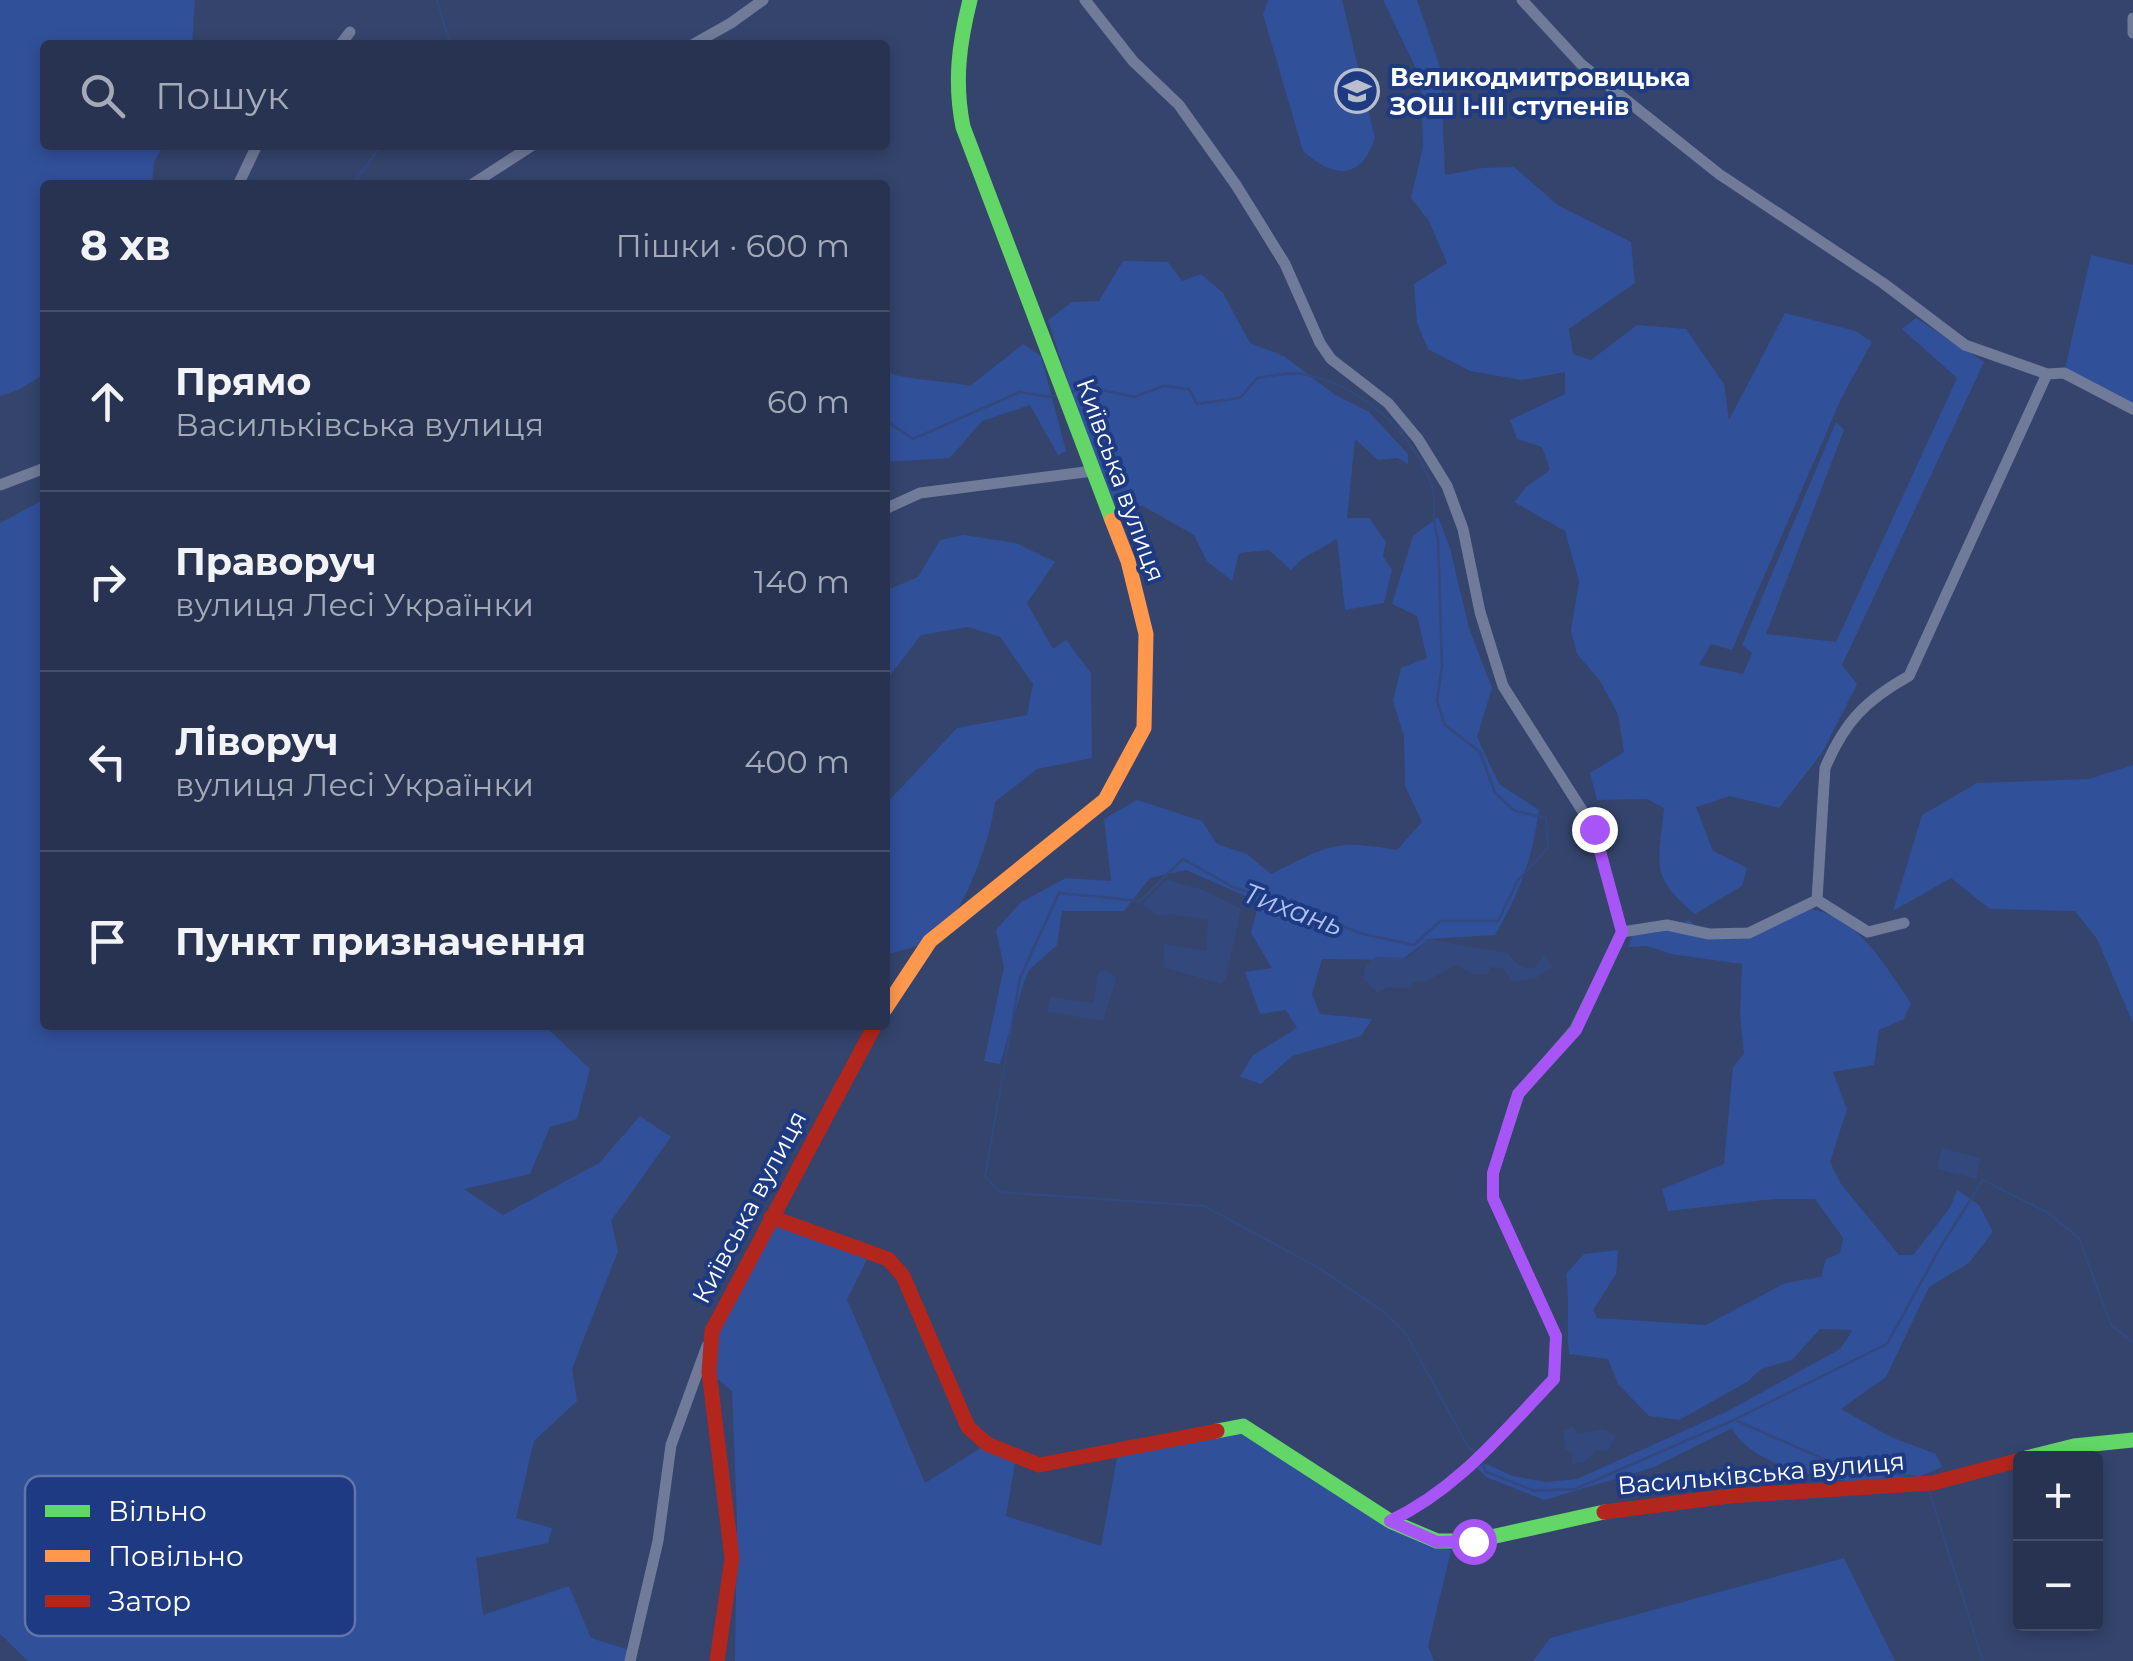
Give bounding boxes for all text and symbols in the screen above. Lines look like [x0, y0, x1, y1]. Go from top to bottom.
search box [40, 40, 890, 150]
place label: Великодмитровицька ЗОШ І-ІІІ ступенів [1389, 62, 1690, 121]
icon: search [75, 68, 130, 123]
school or university icon: Великодмитровицька ЗОШ І-ІІІ ступенів [1334, 68, 1380, 114]
text: Пошук [155, 72, 289, 119]
text: 8 хв [80, 219, 171, 271]
text: Пішки · 600 m [616, 226, 850, 265]
text: Прямо [175, 358, 311, 405]
icon: ahead [80, 374, 135, 429]
street label: Київська вулиця [1070, 374, 1172, 586]
text: 60 m [767, 382, 850, 421]
text: Васильківська вулиця [175, 405, 544, 444]
text: Праворуч [175, 538, 377, 585]
icon: right [80, 554, 135, 609]
text: 140 m [754, 562, 850, 601]
text: вулиця Лесі Українки [175, 585, 534, 624]
text: Ліворуч [175, 718, 339, 765]
icon: left [80, 734, 135, 789]
text: 400 m [744, 742, 850, 781]
text: вулиця Лесі Українки [175, 765, 534, 804]
route end [1572, 807, 1618, 853]
water label: Тихань [1239, 875, 1347, 943]
icon: arrive [80, 914, 135, 969]
text: Пункт призначення [175, 918, 586, 965]
street label: Київська вулиця [686, 1106, 812, 1308]
street label: Васильківська вулиця [1616, 1445, 1906, 1501]
map controls [2013, 1451, 2103, 1631]
button: + [2013, 1451, 2103, 1541]
legend [25, 1476, 355, 1636]
text: Вільно [108, 1494, 207, 1528]
route start [1451, 1519, 1497, 1565]
text: Повільно [108, 1539, 244, 1573]
button: − [2013, 1541, 2103, 1631]
text: Затор [108, 1584, 191, 1618]

